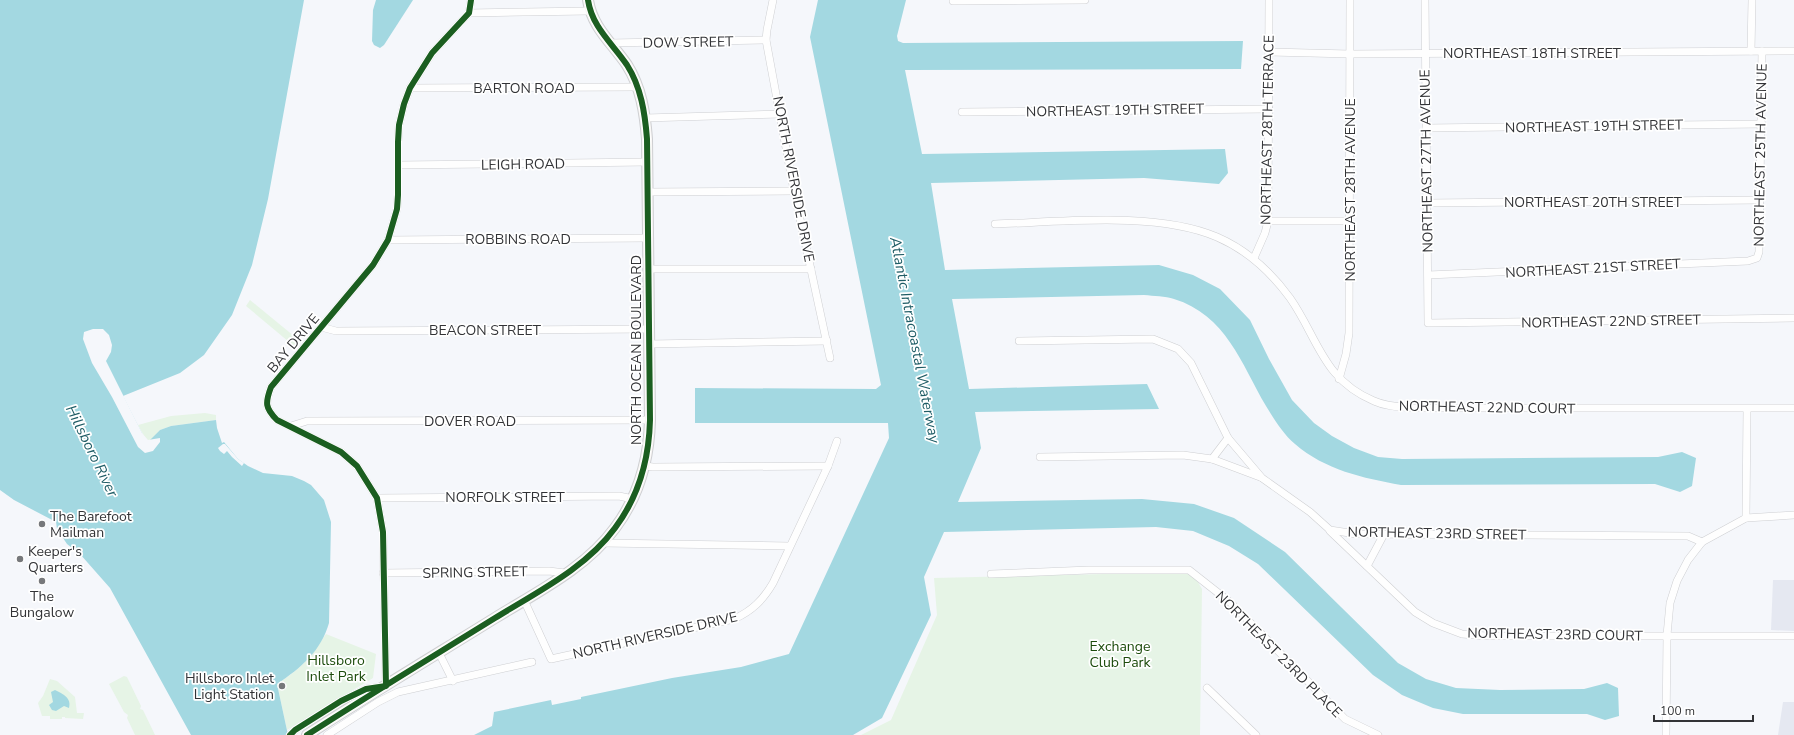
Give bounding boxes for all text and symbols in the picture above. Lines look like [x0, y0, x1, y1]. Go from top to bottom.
street label: DOW STREET [643, 32, 734, 53]
street label: NORTHEAST 28TH TERRACE [1256, 35, 1279, 225]
street label: NORTHEAST 18TH STREET [1443, 44, 1622, 63]
street label: NORTHEAST 25TH AVENUE [1749, 63, 1772, 247]
street label: NORTHEAST 27TH AVENUE [1415, 69, 1438, 253]
street label: BARTON ROAD [473, 79, 575, 98]
street label: NORTH RIVERSIDE DRIVE [768, 95, 819, 264]
street label: NORTHEAST 28TH AVENUE [1341, 98, 1360, 282]
street label: NORTHEAST 19TH STREET [1026, 99, 1205, 122]
street label: NORTHEAST 19TH STREET [1505, 115, 1684, 138]
street label: LEIGH ROAD [481, 154, 565, 175]
street label: NORTHEAST 20TH STREET [1504, 193, 1683, 212]
street label: ROBBINS ROAD [465, 230, 571, 249]
water label: Atlantic Intracoastal Waterway [885, 234, 945, 446]
street label: NORTHEAST 21ST STREET [1505, 254, 1682, 283]
street label: NORTH OCEAN BOULEVARD [627, 255, 646, 445]
street label: BAY DRIVE [263, 310, 324, 377]
street label: NORTHEAST 22ND STREET [1521, 310, 1702, 333]
street label: BEACON STREET [429, 321, 542, 340]
street label: NORTHEAST 22ND COURT [1399, 396, 1576, 419]
water label: Hillsboro River [61, 402, 123, 501]
street label: DOVER ROAD [424, 412, 516, 431]
street label: NORFOLK STREET [445, 488, 565, 507]
place label: The Barefoot Mailman [50, 507, 132, 542]
marker: The Barefoot Mailman [37, 519, 47, 529]
street label: NORTHEAST 23RD STREET [1347, 522, 1527, 545]
place label: Keeper's Quarters [28, 542, 84, 577]
marker: Keeper's Quarters [15, 554, 25, 564]
street label: SPRING STREET [422, 562, 528, 583]
marker: The Bungalow [37, 576, 47, 586]
place label: The Bungalow [10, 587, 74, 622]
street label: NORTHEAST 23RD PLACE [1211, 587, 1346, 722]
street label: NORTH RIVERSIDE DRIVE [571, 607, 739, 664]
street label: NORTHEAST 23RD COURT [1467, 623, 1643, 646]
park label: Exchange Club Park [1089, 637, 1152, 672]
park label: Hillsboro Inlet Park [306, 651, 367, 686]
place label: Hillsboro Inlet Light Station [185, 669, 274, 704]
marker: Hillsboro Inlet Light Station [277, 681, 287, 691]
scale bar [1654, 697, 1753, 723]
text: 100 m [1660, 703, 1695, 719]

